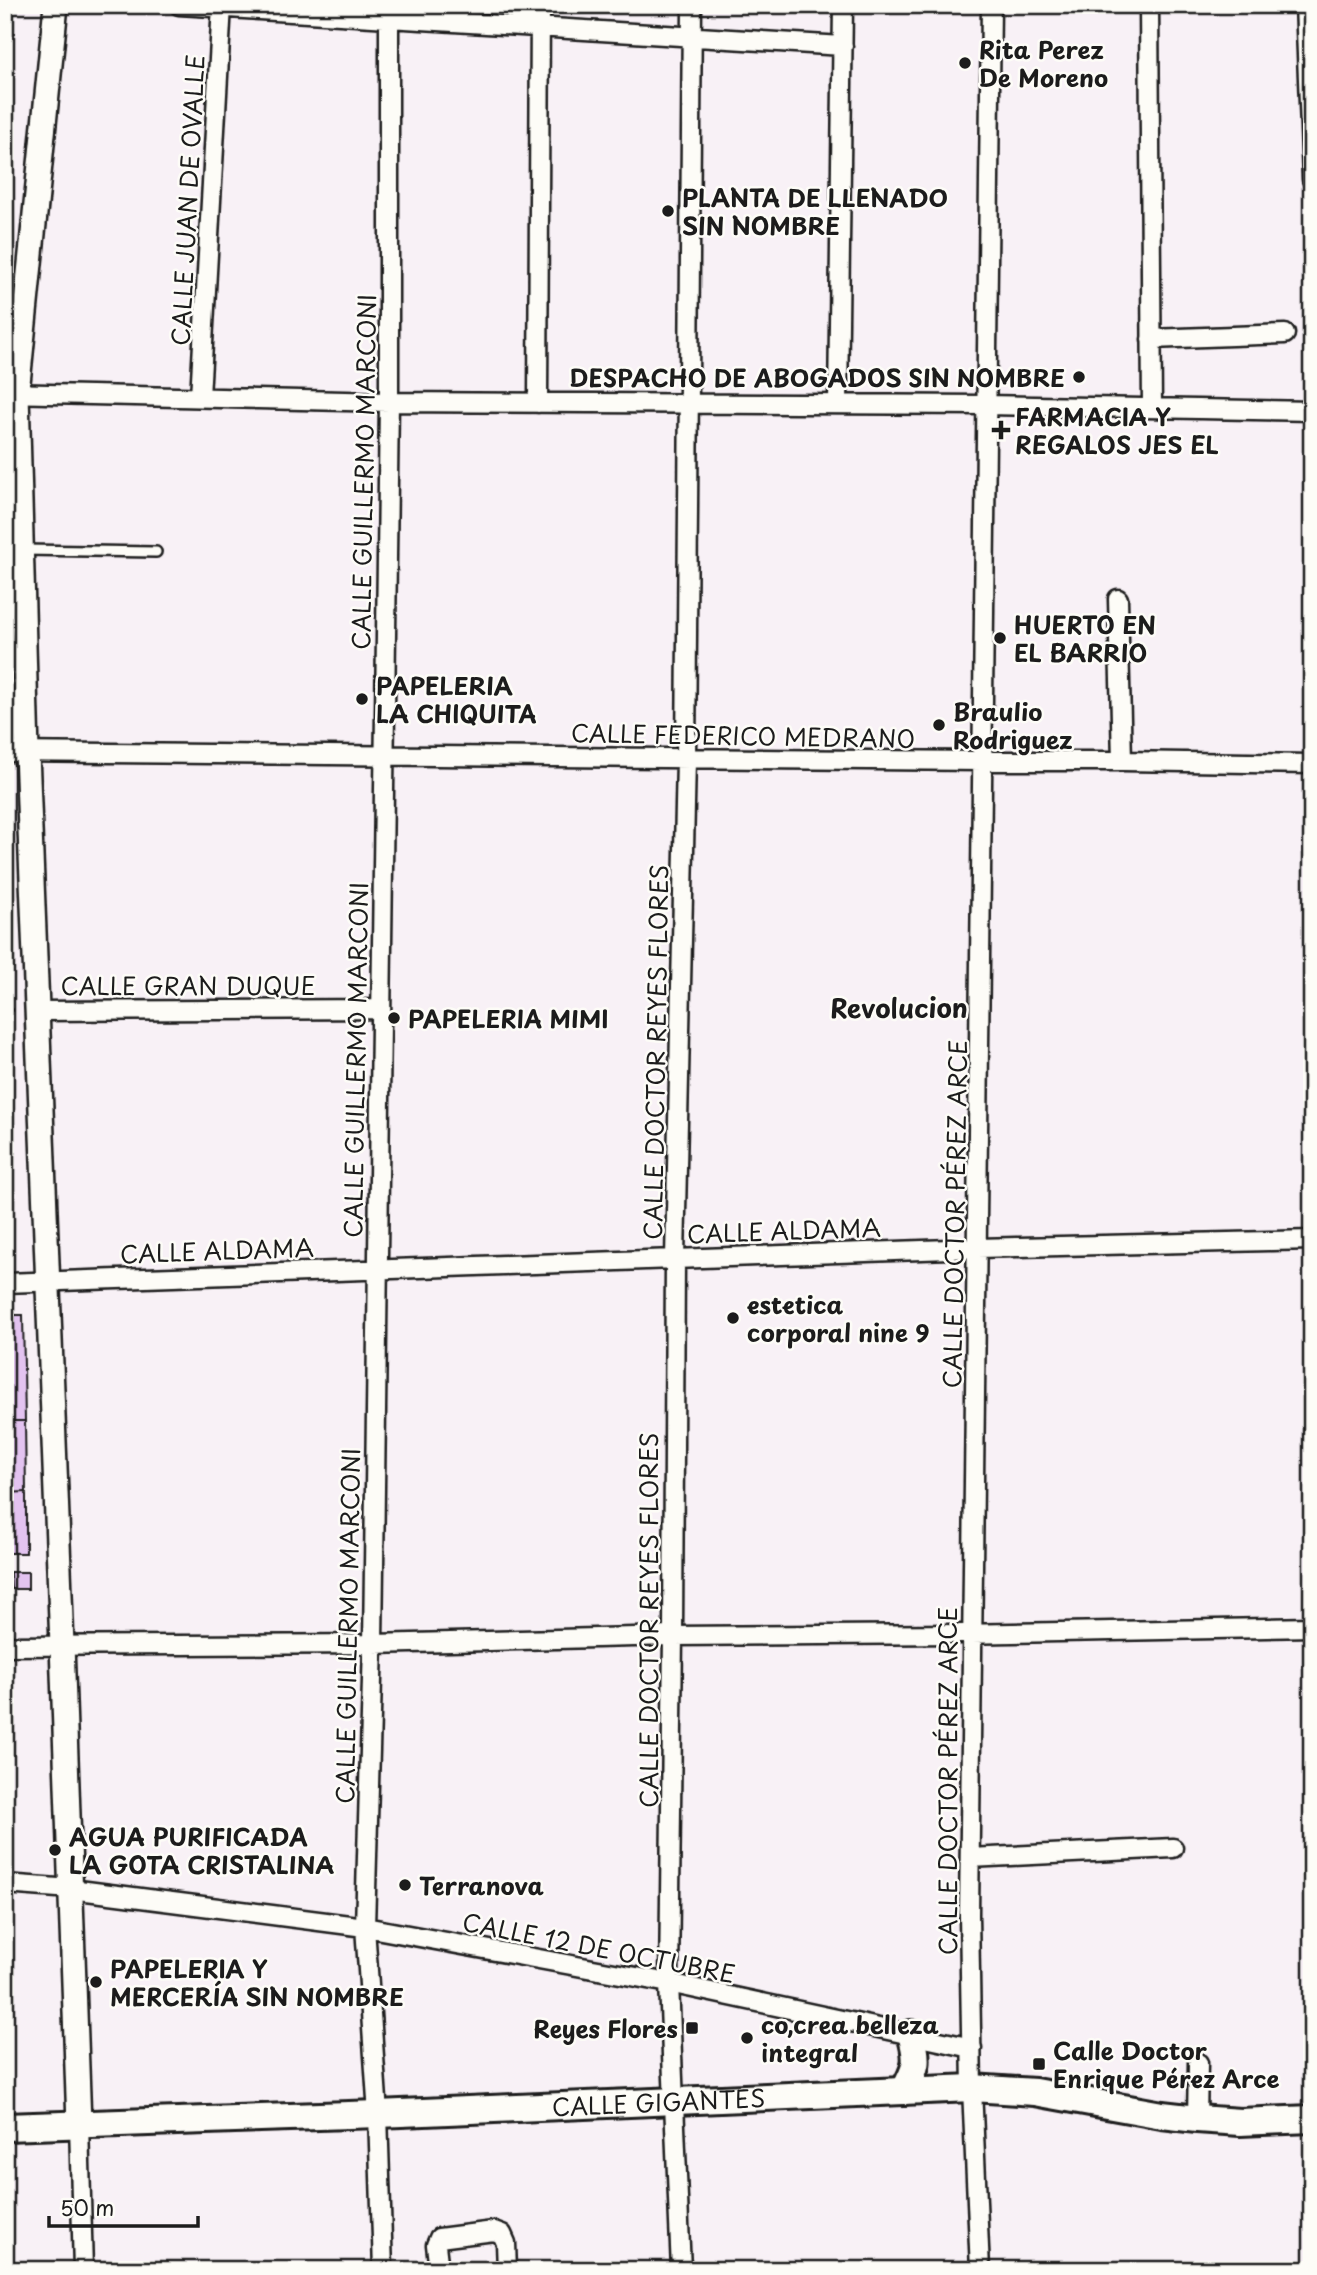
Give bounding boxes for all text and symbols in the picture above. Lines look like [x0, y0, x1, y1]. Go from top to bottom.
place label: Rita Perez De Moreno [979, 31, 1108, 95]
street label: CALLE JUAN DE OVALLE [161, 53, 213, 347]
marker: Rita Perez De Moreno [957, 55, 973, 71]
place label: PLANTA DE LLENADO SIN NOMBRE [682, 179, 948, 243]
marker: PLANTA DE LLENADO SIN NOMBRE [660, 203, 676, 219]
street label: CALLE GUILLERMO MARCONI [342, 294, 384, 650]
place label: DESPACHO DE ABOGADOS SIN NOMBRE [569, 359, 1065, 395]
marker: DESPACHO DE ABOGADOS SIN NOMBRE [1071, 369, 1087, 385]
place label: FARMACIA Y REGALOS JES EL [1015, 398, 1219, 462]
marker: FARMACIA Y REGALOS JES EL [993, 422, 1009, 438]
place label: HUERTO EN EL BARRIO [1014, 606, 1156, 670]
marker: HUERTO EN EL BARRIO [992, 630, 1008, 646]
place label: PAPELERIA LA CHIQUITA [376, 667, 537, 731]
marker: PAPELERIA LA CHIQUITA [354, 691, 370, 707]
place label: Braulio Rodriguez [953, 693, 1073, 757]
street label: CALLE FEDERICO MEDRANO [571, 714, 915, 756]
marker: Braulio Rodriguez [931, 717, 947, 733]
street label: CALLE DOCTOR REYES FLORES [634, 864, 676, 1240]
street label: CALLE GUILLERMO MARCONI [334, 882, 376, 1238]
street label: CALLE GRAN DUQUE [61, 967, 316, 1003]
district label: Revolucion [830, 988, 968, 1027]
place label: PAPELERIA MIMI [408, 1000, 608, 1036]
marker: PAPELERIA MIMI [386, 1010, 402, 1026]
street label: CALLE DOCTOR PÉREZ ARCE [933, 1039, 975, 1389]
street label: CALLE ALDAMA [686, 1209, 882, 1251]
street label: CALLE ALDAMA [119, 1229, 315, 1271]
place label: estetica corporal nine 9 [747, 1286, 930, 1350]
marker: estetica corporal nine 9 [725, 1310, 741, 1326]
street label: CALLE DOCTOR REYES FLORES [630, 1432, 666, 1808]
street label: CALLE GUILLERMO MARCONI [326, 1448, 368, 1804]
street label: CALLE DOCTOR PÉREZ ARCE [929, 1607, 965, 1955]
place label: AGUA PURIFICADA LA GOTA CRISTALINA [69, 1818, 334, 1882]
marker: AGUA PURIFICADA LA GOTA CRISTALINA [47, 1842, 63, 1858]
place label: Terranova [419, 1867, 544, 1903]
marker: Terranova [397, 1877, 413, 1893]
street label: CALLE 12 DE OCTUBRE [460, 1903, 738, 1991]
place label: PAPELERIA Y MERCERÍA SIN NOMBRE [110, 1950, 404, 2014]
marker: PAPELERIA Y MERCERÍA SIN NOMBRE [88, 1974, 104, 1990]
place label: co,crea belleza integral [761, 2006, 939, 2070]
place label: Reyes Flores [533, 2010, 678, 2046]
marker: Reyes Flores [684, 2020, 700, 2036]
marker: co,crea belleza integral [739, 2030, 755, 2046]
place label: Calle Doctor Enrique Pérez Arce [1053, 2032, 1279, 2096]
marker: Calle Doctor Enrique Pérez Arce [1031, 2056, 1047, 2072]
street label: CALLE GIGANTES [551, 2079, 766, 2124]
scale bar [49, 2184, 198, 2228]
text: 50 m [60, 2191, 114, 2223]

